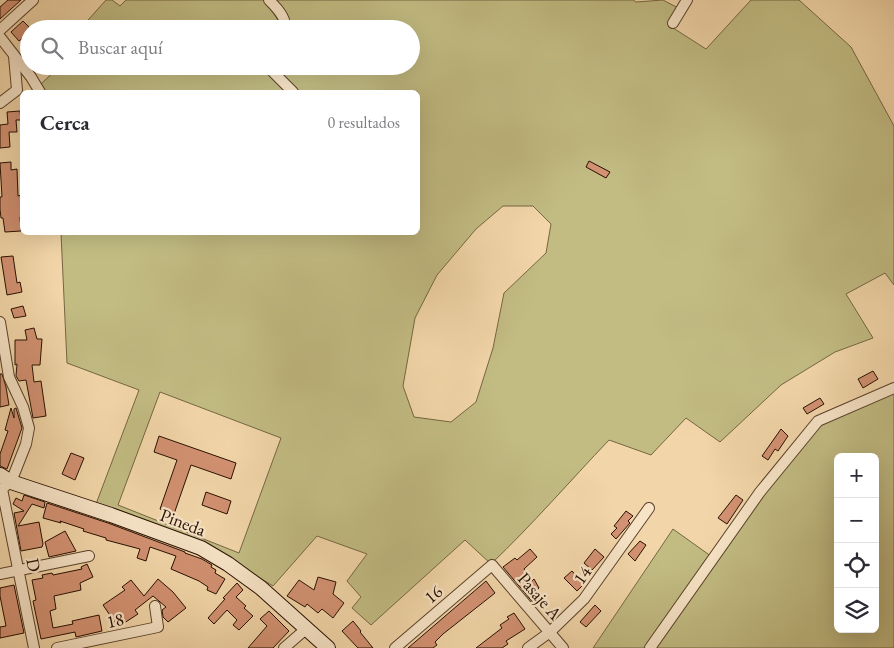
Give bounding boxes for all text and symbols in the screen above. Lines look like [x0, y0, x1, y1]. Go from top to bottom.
search box [20, 20, 420, 75]
icon: search [38, 34, 66, 62]
text: Buscar aquí [78, 35, 163, 60]
text: Cerca [40, 109, 90, 136]
text: 0 resultados [328, 112, 400, 133]
map controls [834, 453, 879, 633]
button: + [834, 453, 879, 498]
button: − [834, 498, 879, 543]
street label: Pineda [157, 503, 210, 541]
button: locate [834, 543, 879, 588]
street label: D [21, 556, 47, 574]
street label: 14 [568, 561, 597, 589]
street label: Pasaje A [513, 567, 567, 625]
street label: 16 [419, 579, 447, 608]
button: layers [834, 588, 879, 633]
street label: 18 [104, 607, 126, 633]

